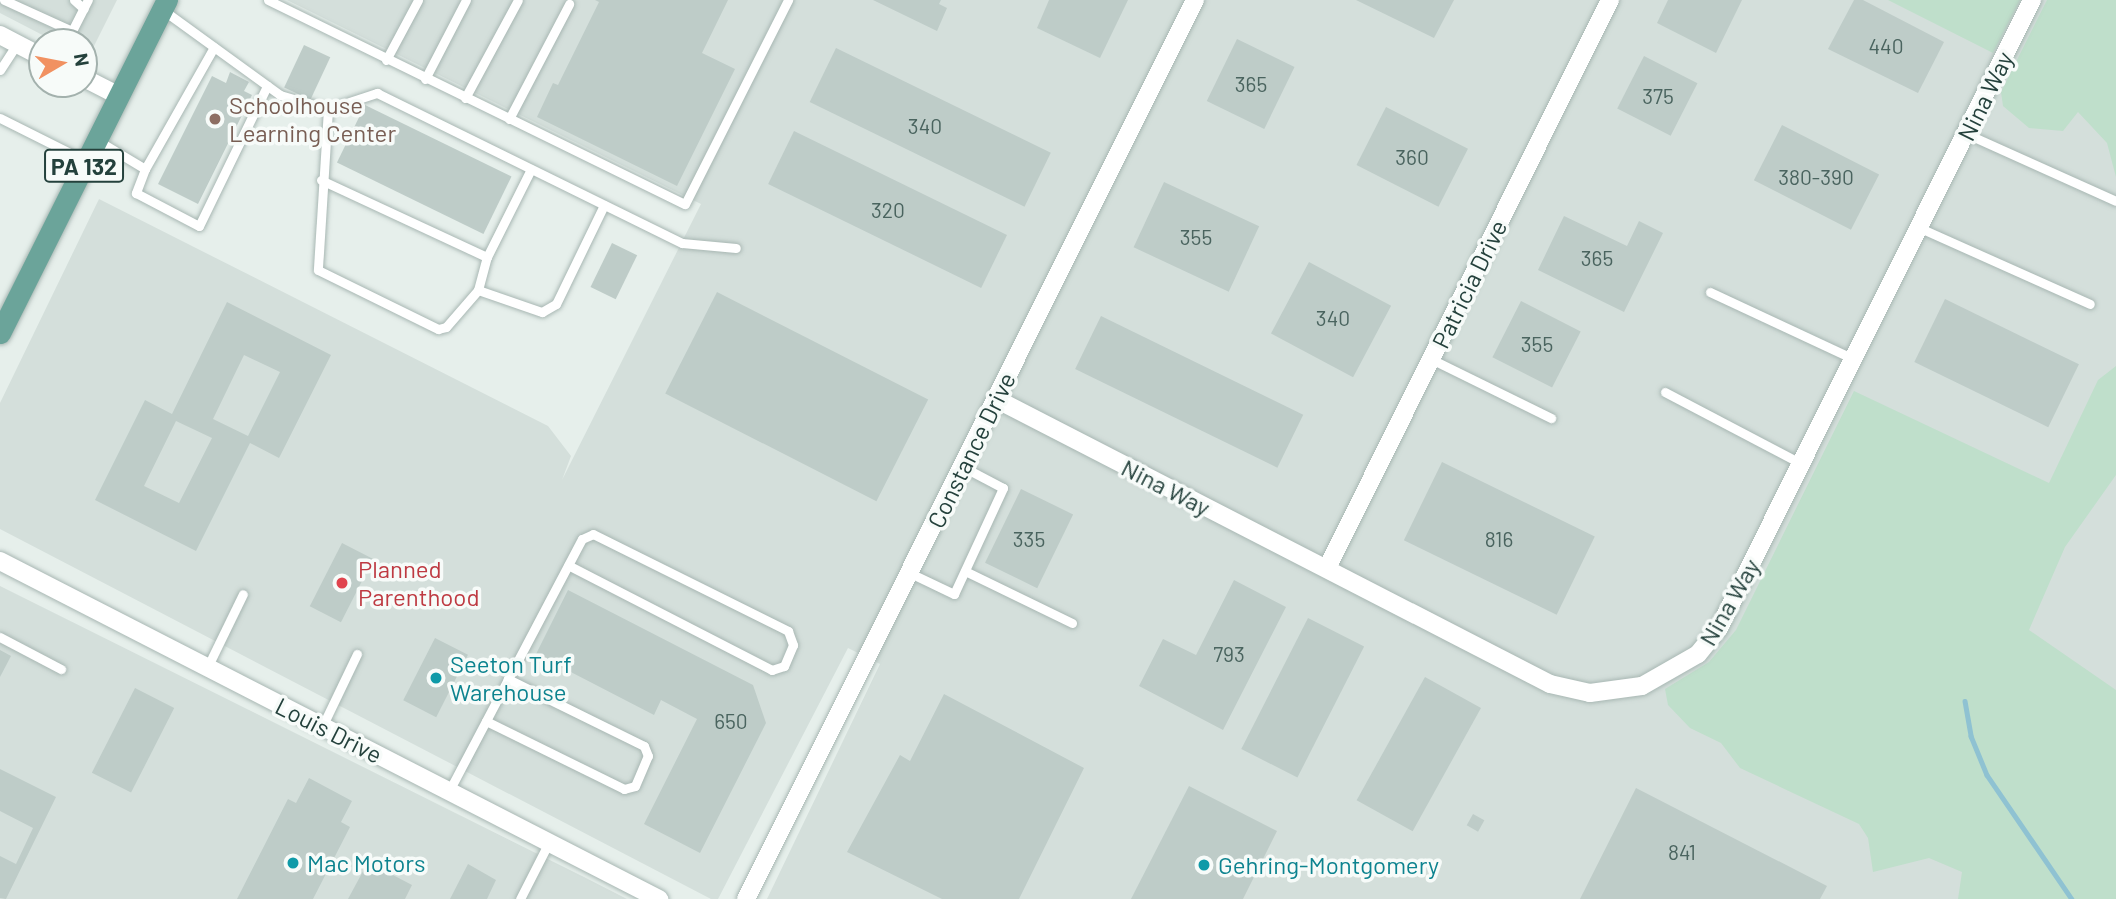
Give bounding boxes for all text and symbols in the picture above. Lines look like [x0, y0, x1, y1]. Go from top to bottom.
north arrow [28, 28, 98, 98]
house number: 440 [1868, 33, 1904, 59]
street label: Nina Way [1951, 47, 2019, 145]
text: N [70, 51, 95, 68]
house number: 365 [1235, 71, 1267, 97]
house number: 375 [1642, 83, 1674, 109]
place label: Schoolhouse Learning Center [229, 91, 396, 147]
marker: Schoolhouse Learning Center [207, 111, 223, 127]
house number: 340 [908, 113, 942, 139]
house number: 360 [1395, 144, 1429, 170]
road number: PA 132 [44, 146, 124, 186]
house number: 380-390 [1778, 164, 1854, 190]
house number: 320 [871, 197, 905, 223]
street label: Patricia Drive [1426, 215, 1512, 353]
house number: 355 [1180, 224, 1212, 250]
house number: 365 [1581, 245, 1613, 271]
house number: 340 [1316, 305, 1350, 331]
house number: 355 [1521, 331, 1553, 357]
street label: Constance Drive [921, 368, 1021, 532]
street label: Nina Way [1117, 453, 1215, 521]
house number: 335 [1013, 526, 1045, 552]
house number: 816 [1485, 526, 1513, 552]
street label: Nina Way [1693, 553, 1765, 651]
place label: Planned Parenthood [358, 555, 480, 611]
marker: Planned Parenthood [332, 573, 352, 593]
house number: 793 [1213, 641, 1245, 667]
place label: Seeton Turf Warehouse [450, 650, 572, 706]
marker: Seeton Turf Warehouse [428, 670, 444, 686]
street label: Louis Drive [271, 691, 387, 769]
house number: 650 [714, 708, 748, 734]
house number: 841 [1668, 839, 1696, 865]
place label: Mac Motors [307, 849, 425, 877]
place label: Gehring-Montgomery [1218, 851, 1439, 879]
marker: Mac Motors [285, 855, 301, 871]
marker: Gehring-Montgomery [1196, 857, 1212, 873]

